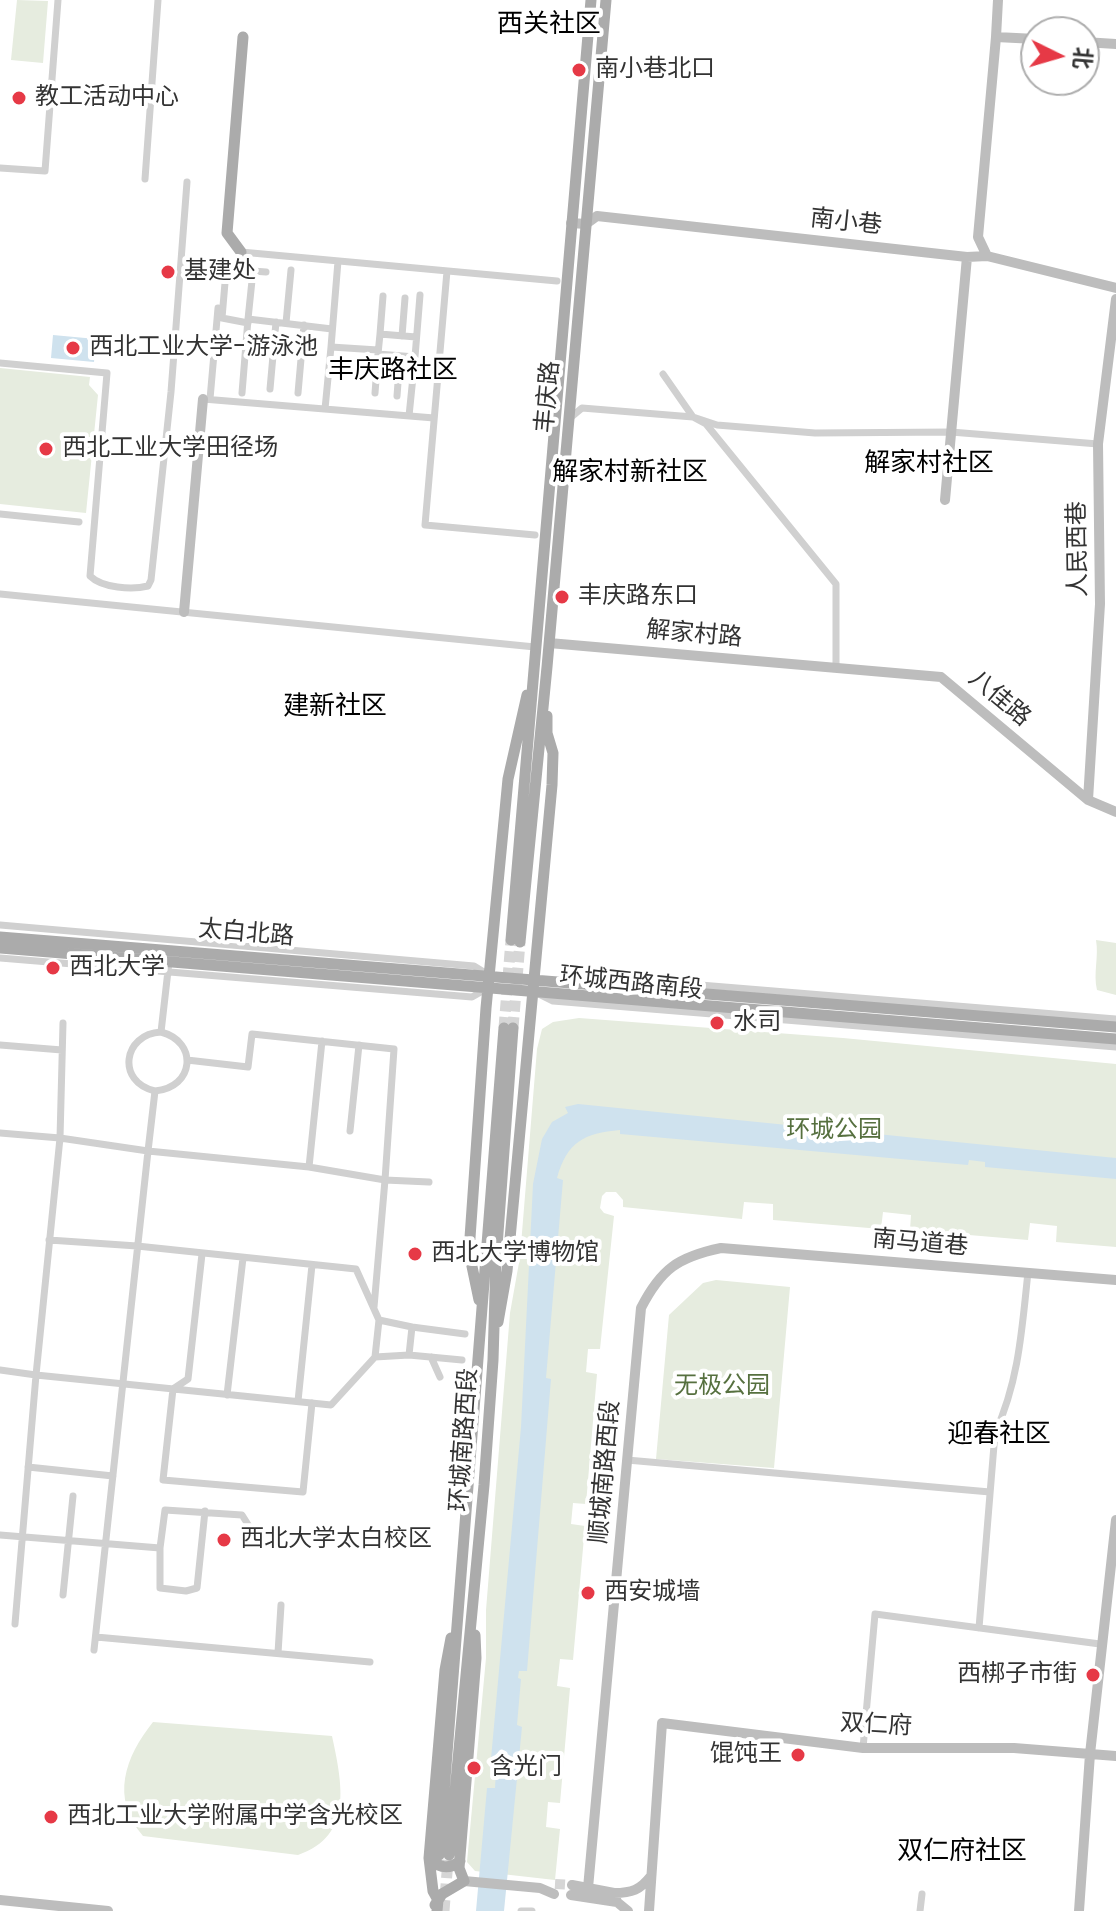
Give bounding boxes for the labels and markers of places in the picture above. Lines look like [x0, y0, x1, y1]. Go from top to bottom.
place label: 南小巷北口 [595, 56, 715, 84]
marker: 南小巷北口 [570, 61, 588, 79]
place label: 教工活动中心 [35, 84, 179, 112]
marker: 教工活动中心 [10, 89, 28, 107]
place label: 基建处 [184, 258, 256, 286]
marker: 基建处 [159, 263, 177, 281]
place label: 西北工业大学-游泳池 [89, 334, 318, 362]
marker: 西北工业大学-游泳池 [64, 339, 82, 357]
place label: 西北工业大学田径场 [62, 435, 278, 463]
marker: 西北工业大学田径场 [37, 440, 55, 458]
place label: 丰庆路东口 [578, 583, 698, 611]
marker: 丰庆路东口 [553, 588, 571, 606]
place label: 西北大学 [69, 954, 165, 982]
marker: 西北大学 [44, 959, 62, 977]
place label: 水司 [733, 1009, 781, 1037]
marker: 水司 [708, 1014, 726, 1032]
place label: 西北大学博物馆 [431, 1240, 599, 1268]
marker: 西北大学博物馆 [406, 1245, 424, 1263]
place label: 西北大学太白校区 [240, 1526, 432, 1554]
marker: 西北大学太白校区 [215, 1531, 233, 1549]
place label: 西安城墙 [604, 1579, 700, 1607]
marker: 西安城墙 [579, 1584, 597, 1602]
place label: 西梆子市街 [957, 1661, 1077, 1689]
marker: 西梆子市街 [1084, 1666, 1102, 1684]
place label: 馄饨王 [710, 1741, 782, 1769]
marker: 馄饨王 [789, 1746, 807, 1764]
place label: 含光门 [490, 1754, 562, 1782]
marker: 含光门 [465, 1759, 483, 1777]
place label: 西北工业大学附属中学含光校区 [67, 1803, 403, 1831]
marker: 西北工业大学附属中学含光校区 [42, 1808, 60, 1826]

